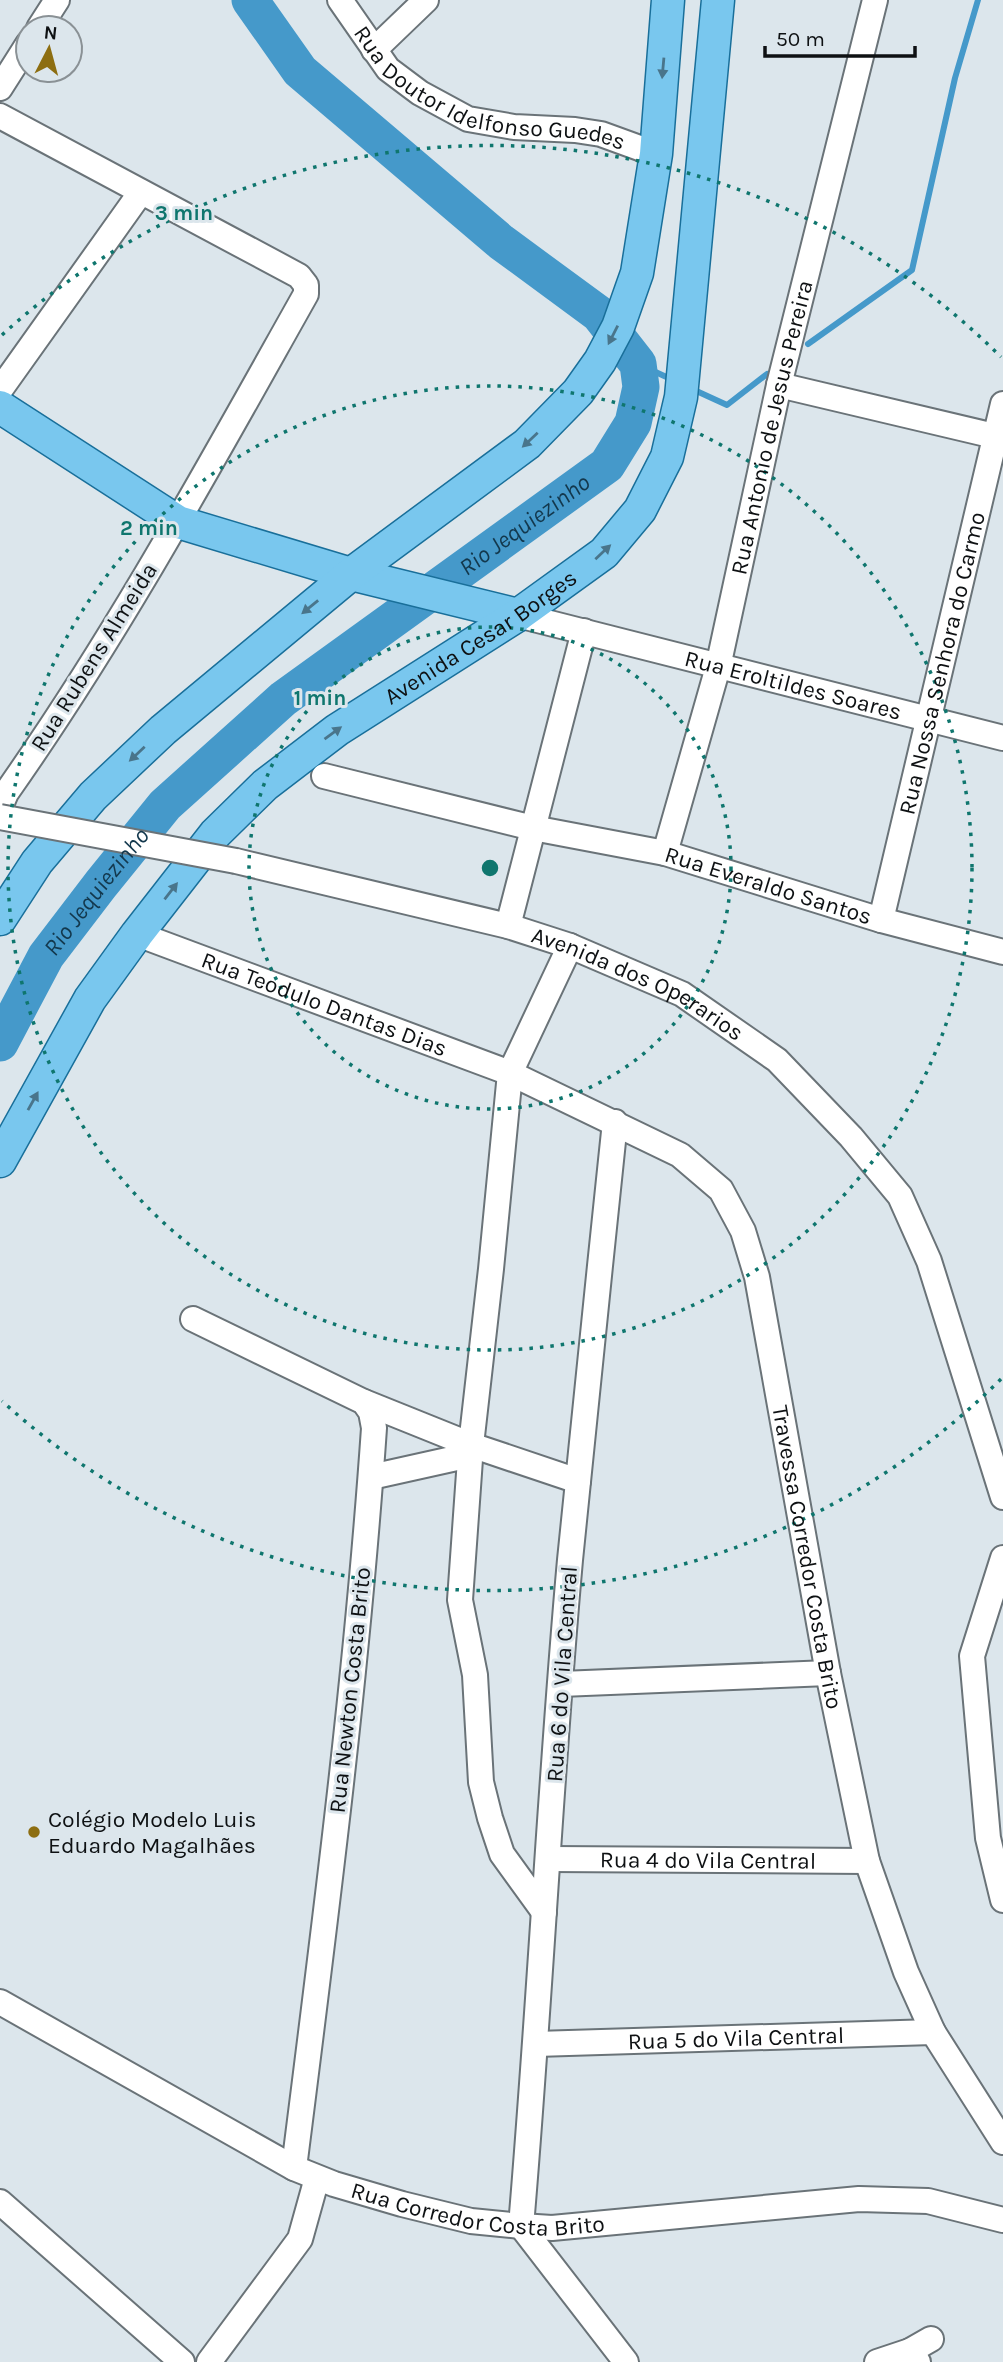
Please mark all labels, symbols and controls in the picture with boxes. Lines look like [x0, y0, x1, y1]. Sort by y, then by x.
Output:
north arrow [14, 14, 84, 84]
scale bar [765, 14, 916, 58]
street label: Rua Doutor Idelfonso Guedes [348, 20, 629, 155]
text: N [43, 21, 59, 45]
text: 50 m [776, 27, 825, 51]
one-way arrow [657, 57, 668, 79]
text: 3 min [155, 201, 213, 225]
street label: Rua Antonio de Jesus Pereira [725, 277, 818, 577]
one-way arrow [608, 325, 619, 345]
one-way arrow [522, 431, 539, 447]
water label: Rio Jequiezinho [454, 468, 595, 581]
street label: Rua Nossa Senhora do Carmo [893, 509, 991, 817]
text: 2 min [120, 516, 178, 540]
one-way arrow [594, 544, 611, 560]
street label: Rua Rubens Almeida [25, 558, 163, 756]
street label: Avenida Cesar Borges [379, 564, 582, 710]
one-way arrow [301, 599, 318, 614]
street label: Rua Eroltildes Soares [682, 644, 905, 725]
text: 1 min [294, 686, 346, 710]
one-way arrow [324, 726, 342, 741]
one-way arrow [129, 746, 146, 762]
water label: Rio Jequiezinho [38, 822, 155, 961]
street label: Rua Everaldo Santos [662, 840, 875, 930]
centre of rings [478, 856, 502, 880]
one-way arrow [163, 882, 178, 900]
street label: Avenida dos Operarios [528, 921, 749, 1046]
street label: Rua Teodulo Dantas Dias [198, 946, 451, 1062]
one-way arrow [27, 1091, 39, 1110]
street label: Travessa Corredor Costa Brito [767, 1403, 849, 1711]
street label: Rua 6 do Vila Central [541, 1565, 583, 1783]
street label: Rua Newton Costa Brito [324, 1566, 376, 1814]
place label: Colégio Modelo Luis Eduardo Magalhães [48, 1806, 256, 1859]
marker: Colégio Modelo Luis Eduardo Magalhães [26, 1824, 42, 1840]
street label: Rua 4 do Vila Central [600, 1846, 816, 1874]
street label: Rua 5 do Vila Central [627, 2021, 845, 2055]
street label: Rua Corredor Costa Brito [348, 2176, 606, 2242]

